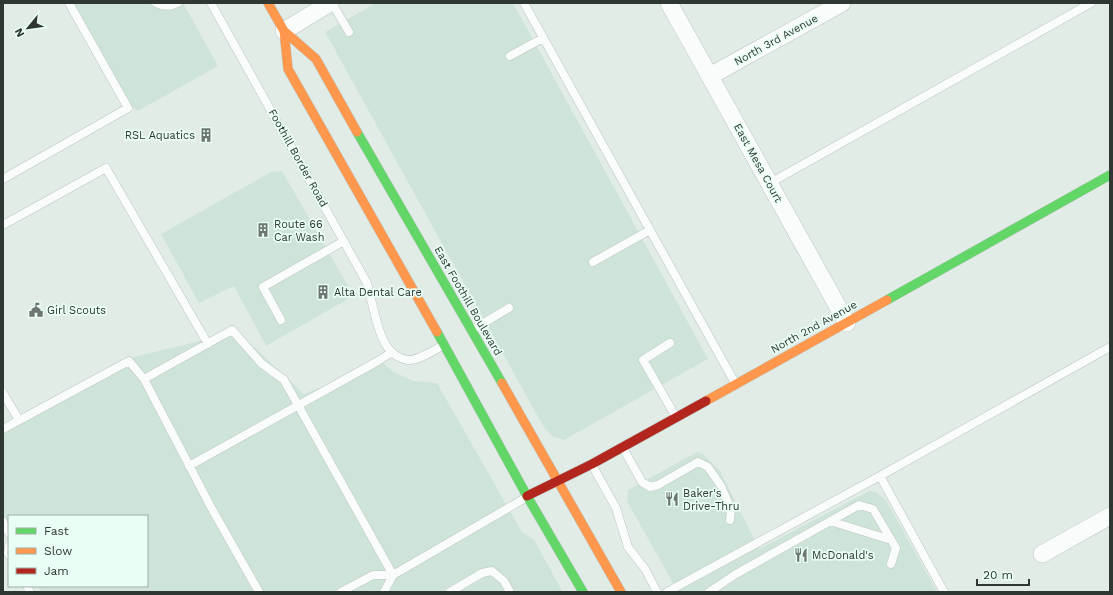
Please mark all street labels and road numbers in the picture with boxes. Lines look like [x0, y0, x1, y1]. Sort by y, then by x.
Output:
street label: North 3rd Avenue [732, 12, 820, 68]
street label: Foothill Border Road [266, 107, 330, 209]
street label: East Mesa Court [731, 121, 785, 205]
street label: East Foothill Boulevard [431, 244, 505, 358]
street label: North 2nd Avenue [769, 298, 859, 356]

